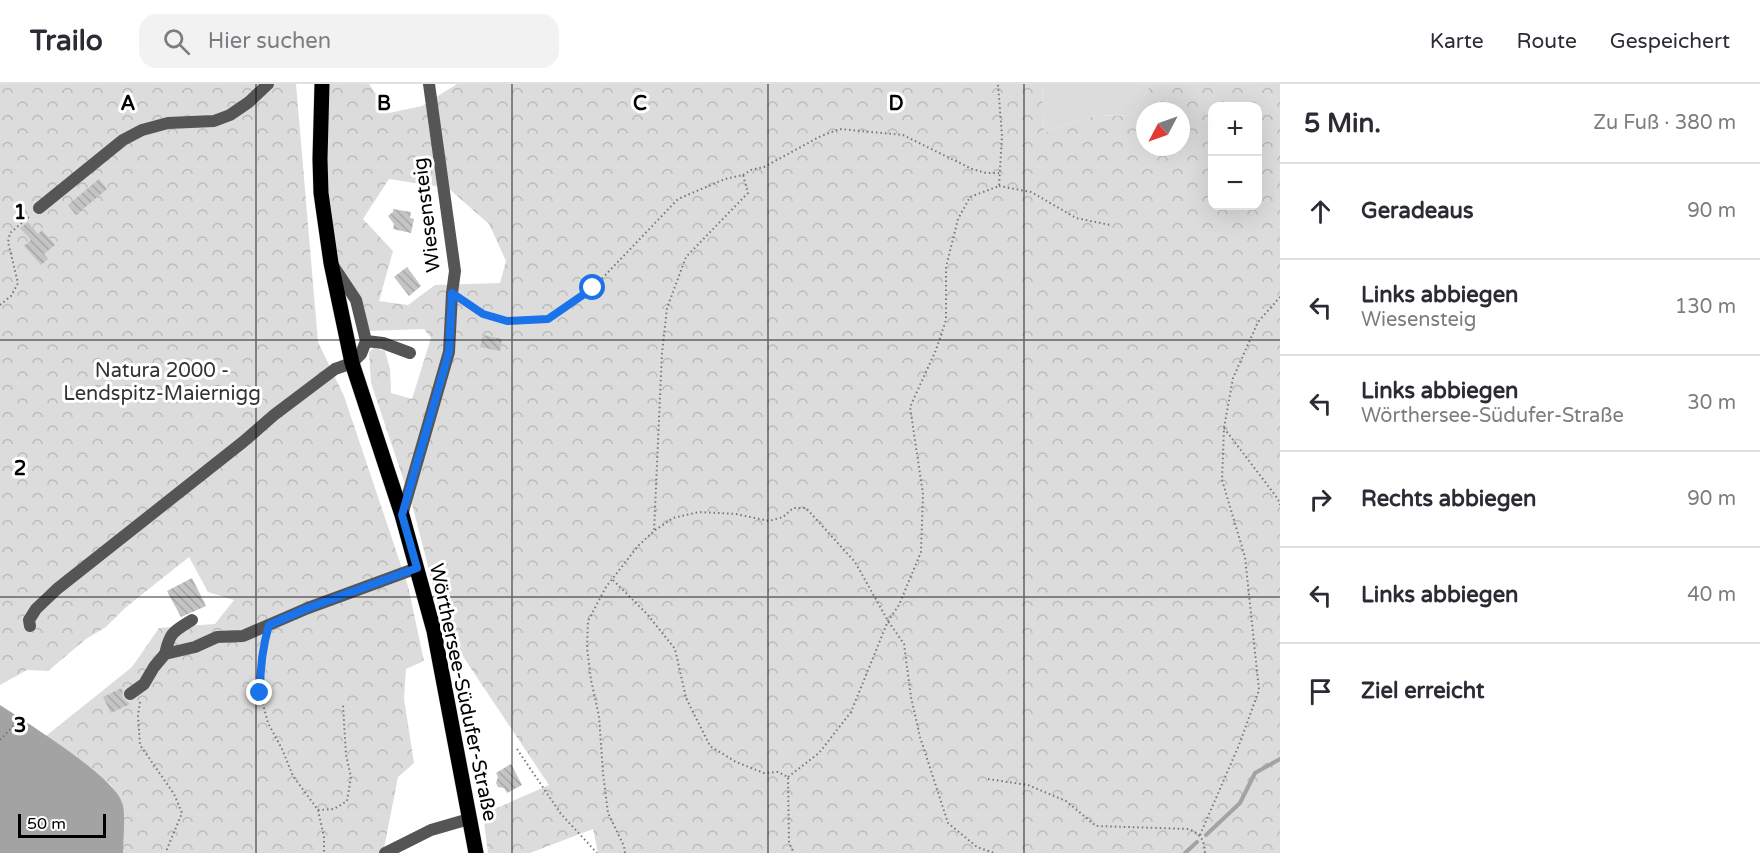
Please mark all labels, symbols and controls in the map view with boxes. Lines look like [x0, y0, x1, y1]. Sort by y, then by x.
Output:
search box [139, 14, 559, 68]
text: Trailo [30, 24, 103, 58]
icon: search [160, 25, 193, 58]
text: Hier suchen [208, 28, 331, 54]
text: Karte [1430, 29, 1484, 54]
text: Route [1517, 29, 1577, 54]
text: Gespeichert [1610, 29, 1730, 54]
text: A [121, 92, 136, 116]
text: B [377, 92, 391, 116]
text: C [633, 92, 647, 116]
text: D [888, 92, 904, 116]
north arrow [1136, 102, 1190, 156]
map controls [1208, 102, 1262, 210]
button: + [1208, 102, 1262, 156]
text: 5 Min. [1304, 108, 1381, 139]
text: Zu Fuß · 380 m [1593, 111, 1736, 135]
street label: Wiesensteig [408, 156, 446, 274]
button: − [1208, 156, 1262, 210]
icon: ahead [1304, 195, 1337, 228]
text: Geradeaus [1361, 198, 1473, 224]
text: 90 m [1687, 199, 1736, 223]
text: 1 [14, 201, 26, 225]
route start [579, 274, 605, 300]
text: Links abbiegen [1361, 282, 1519, 308]
icon: left [1304, 291, 1337, 324]
text: 130 m [1675, 295, 1736, 319]
text: Wiesensteig [1361, 308, 1476, 332]
park label: Natura 2000 - Lendspitz-Maiernigg [63, 359, 261, 406]
text: Links abbiegen [1361, 378, 1519, 404]
icon: left [1304, 387, 1337, 420]
text: 30 m [1687, 391, 1736, 415]
text: Wörthersee-Südufer-Straße [1361, 404, 1624, 428]
text: 2 [14, 457, 26, 481]
icon: right [1304, 483, 1337, 516]
text: Rechts abbiegen [1361, 486, 1536, 512]
text: 90 m [1687, 487, 1736, 511]
street label: Wörthersee-Südufer-Straße [424, 561, 502, 823]
icon: left [1304, 579, 1337, 612]
text: Links abbiegen [1361, 582, 1519, 608]
text: 40 m [1687, 583, 1736, 607]
icon: arrive [1304, 675, 1337, 708]
text: Ziel erreicht [1361, 678, 1484, 704]
route end [246, 679, 272, 705]
text: 3 [14, 714, 26, 738]
scale bar [18, 811, 106, 838]
text: 50 m [27, 814, 66, 834]

